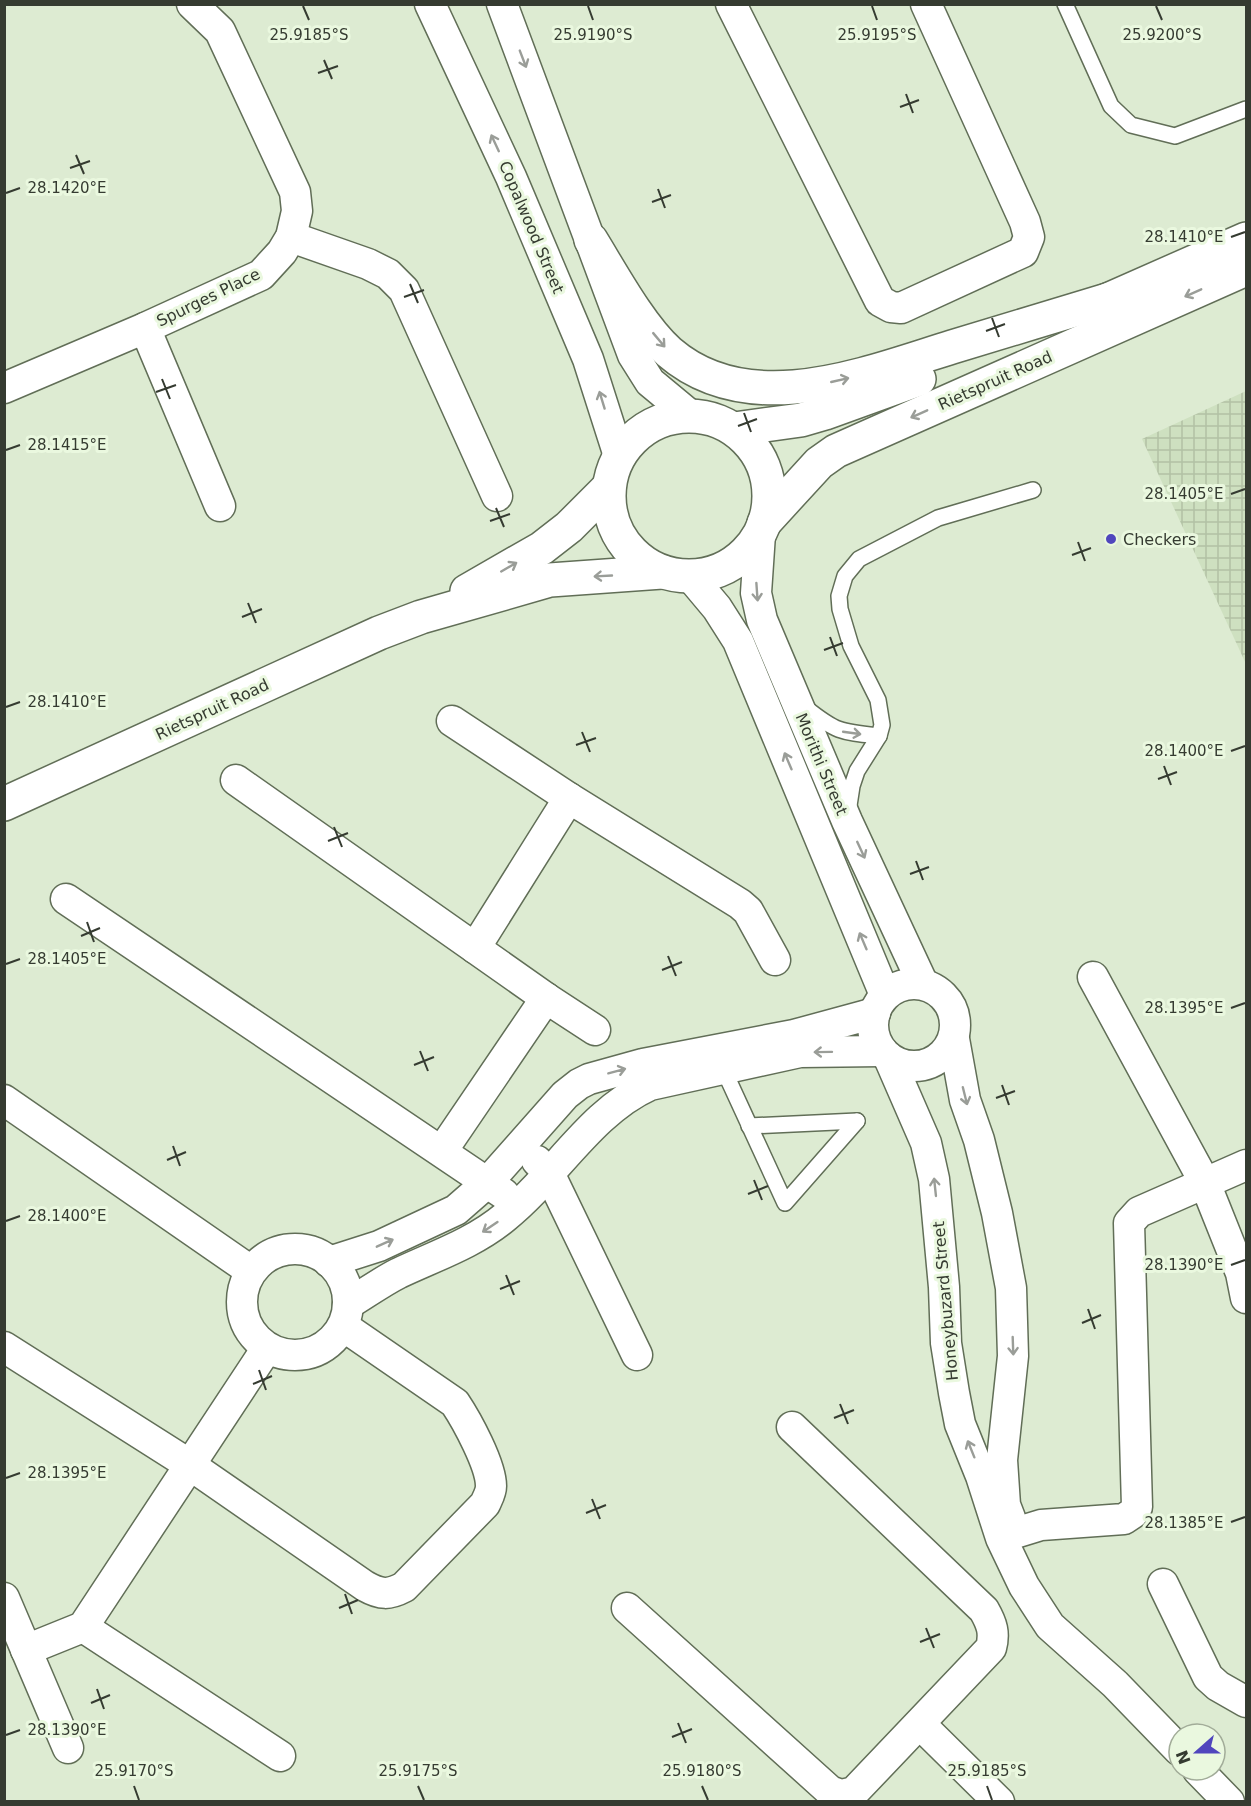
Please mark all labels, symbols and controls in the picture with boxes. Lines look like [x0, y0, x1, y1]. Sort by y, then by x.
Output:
text: 25.9185°S [269, 26, 349, 44]
text: 25.9190°S [553, 26, 633, 44]
text: 25.9195°S [837, 26, 917, 44]
text: 25.9200°S [1122, 26, 1202, 44]
one-way arrow [518, 49, 529, 68]
one-way arrow [488, 134, 500, 152]
street label: Copalwood Street [495, 158, 568, 296]
text: 28.1420°E [27, 179, 107, 197]
text: 28.1410°E [1144, 228, 1224, 246]
street label: Spurges Place [153, 264, 263, 331]
one-way arrow [1184, 287, 1202, 299]
one-way arrow [653, 332, 666, 348]
street label: Rietspruit Road [935, 347, 1055, 414]
one-way arrow [830, 373, 849, 385]
one-way arrow [596, 391, 607, 410]
one-way arrow [910, 409, 928, 421]
text: 28.1415°E [27, 436, 107, 454]
text: 28.1405°E [1144, 485, 1224, 503]
place label: Checkers [1123, 530, 1196, 549]
marker: Checkers [1104, 532, 1118, 546]
one-way arrow [499, 561, 517, 572]
one-way arrow [594, 570, 614, 581]
one-way arrow [752, 582, 763, 602]
street label: Rietspruit Road [153, 675, 272, 744]
text: 28.1410°E [27, 693, 107, 711]
street label: Morithi Street [791, 710, 852, 818]
one-way arrow [841, 727, 861, 738]
text: 28.1400°E [1144, 742, 1224, 760]
one-way arrow [782, 752, 793, 771]
one-way arrow [855, 841, 867, 859]
one-way arrow [857, 932, 868, 951]
text: 28.1405°E [27, 950, 107, 968]
text: 28.1395°E [1144, 999, 1224, 1017]
one-way arrow [814, 1046, 834, 1058]
one-way arrow [607, 1065, 626, 1076]
one-way arrow [959, 1087, 971, 1106]
one-way arrow [929, 1177, 940, 1197]
text: 28.1400°E [27, 1207, 107, 1225]
street label: Honeybuzard Street [929, 1220, 962, 1381]
one-way arrow [483, 1221, 499, 1233]
one-way arrow [375, 1237, 393, 1248]
text: 28.1390°E [1144, 1256, 1224, 1274]
one-way arrow [1007, 1336, 1018, 1356]
one-way arrow [964, 1440, 975, 1459]
text: 28.1395°E [27, 1464, 107, 1482]
text: 28.1385°E [1144, 1514, 1224, 1532]
text: 28.1390°E [27, 1721, 107, 1739]
north arrow [1167, 1722, 1227, 1782]
text: N [1172, 1748, 1195, 1767]
text: 25.9170°S [94, 1762, 174, 1780]
text: 25.9175°S [378, 1762, 458, 1780]
text: 25.9180°S [662, 1762, 742, 1780]
text: 25.9185°S [947, 1762, 1027, 1780]

